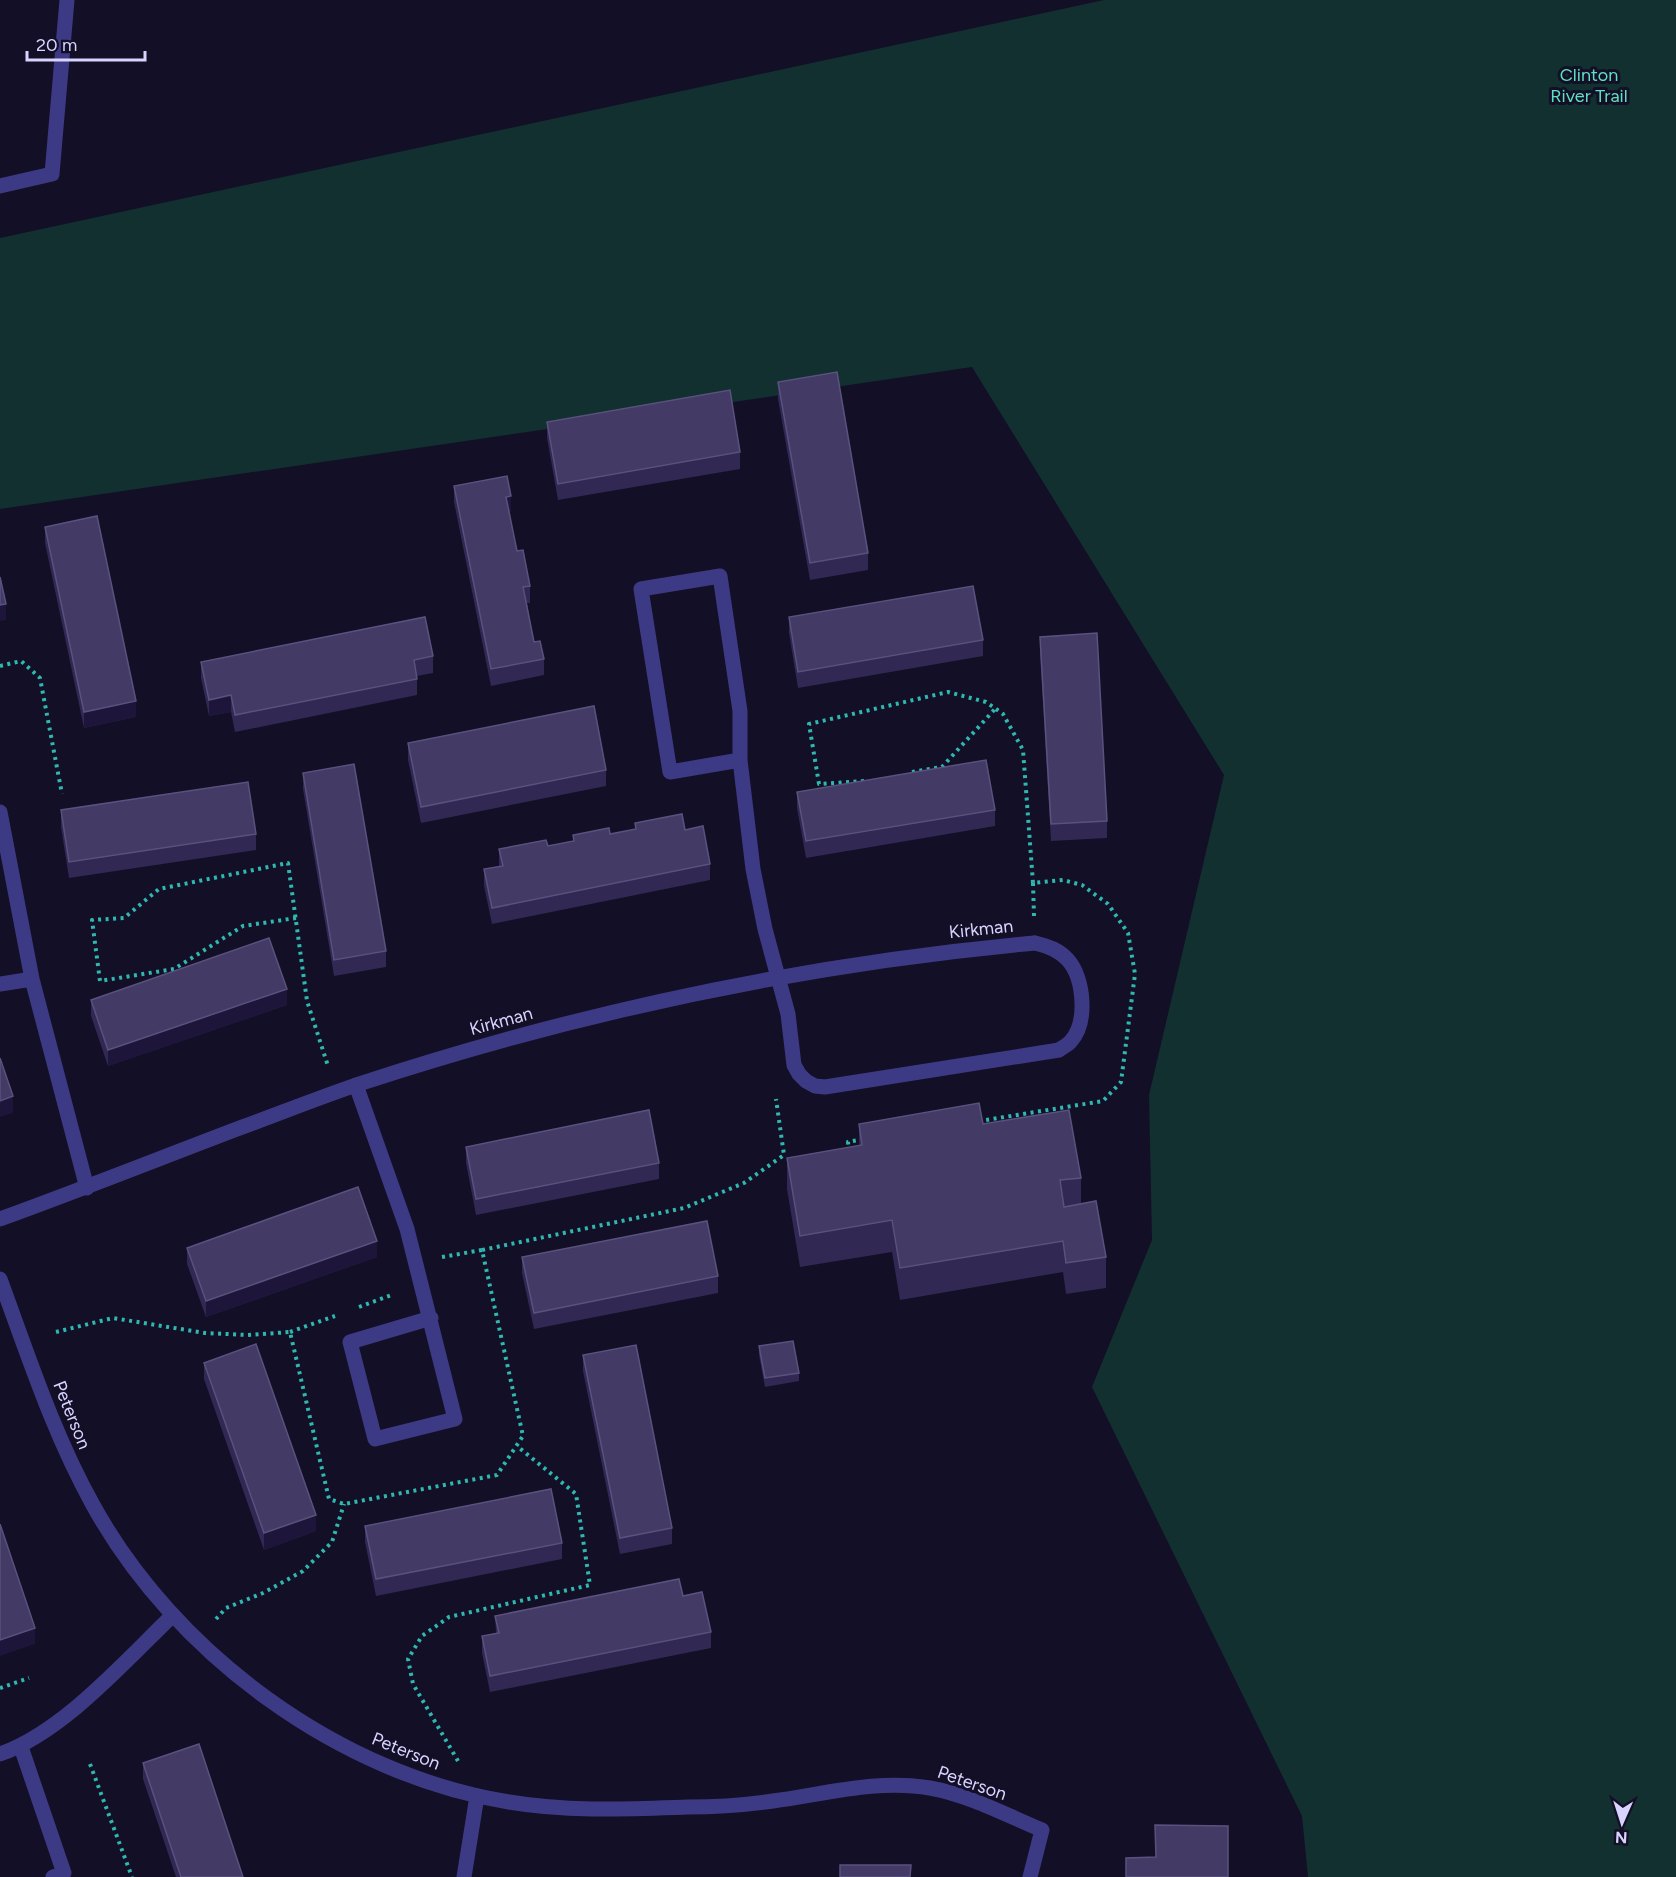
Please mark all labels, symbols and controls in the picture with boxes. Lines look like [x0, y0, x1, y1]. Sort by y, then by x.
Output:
scale bar [27, 24, 146, 62]
text: 20 m [36, 34, 77, 56]
park label: Clinton River Trail [1550, 64, 1628, 107]
street label: Kirkman [948, 915, 1014, 943]
street label: Kirkman [467, 1002, 535, 1040]
street label: Peterson [48, 1378, 96, 1452]
street label: Peterson [369, 1727, 443, 1775]
street label: Peterson [935, 1761, 1009, 1805]
north arrow [1592, 1793, 1652, 1853]
text: N [1615, 1828, 1628, 1847]

